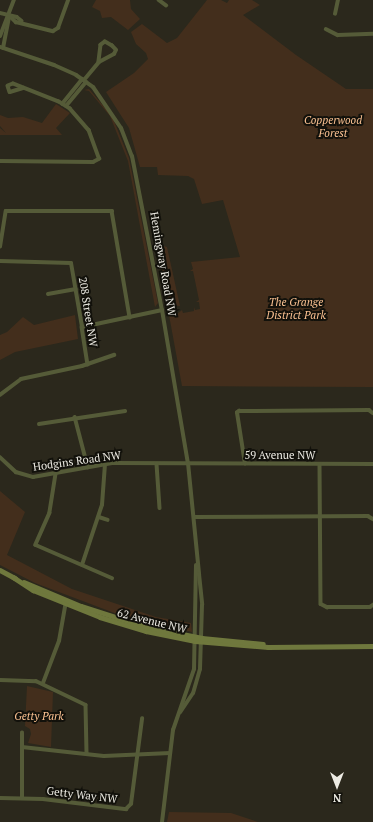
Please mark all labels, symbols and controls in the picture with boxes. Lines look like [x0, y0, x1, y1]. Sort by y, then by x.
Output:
park label: Copperwood Forest [304, 114, 362, 140]
street label: Hemingway Road NW [147, 211, 179, 317]
street label: 208 Street NW [76, 276, 100, 348]
park label: The Grange District Park [266, 296, 326, 322]
street label: Hodgins Road NW [32, 448, 122, 474]
street label: 59 Avenue NW [244, 448, 316, 462]
street label: 62 Avenue NW [116, 606, 188, 636]
park label: Getty Park [14, 709, 64, 723]
north arrow [317, 766, 357, 806]
street label: Getty Way NW [46, 784, 118, 806]
text: N [333, 791, 341, 805]

